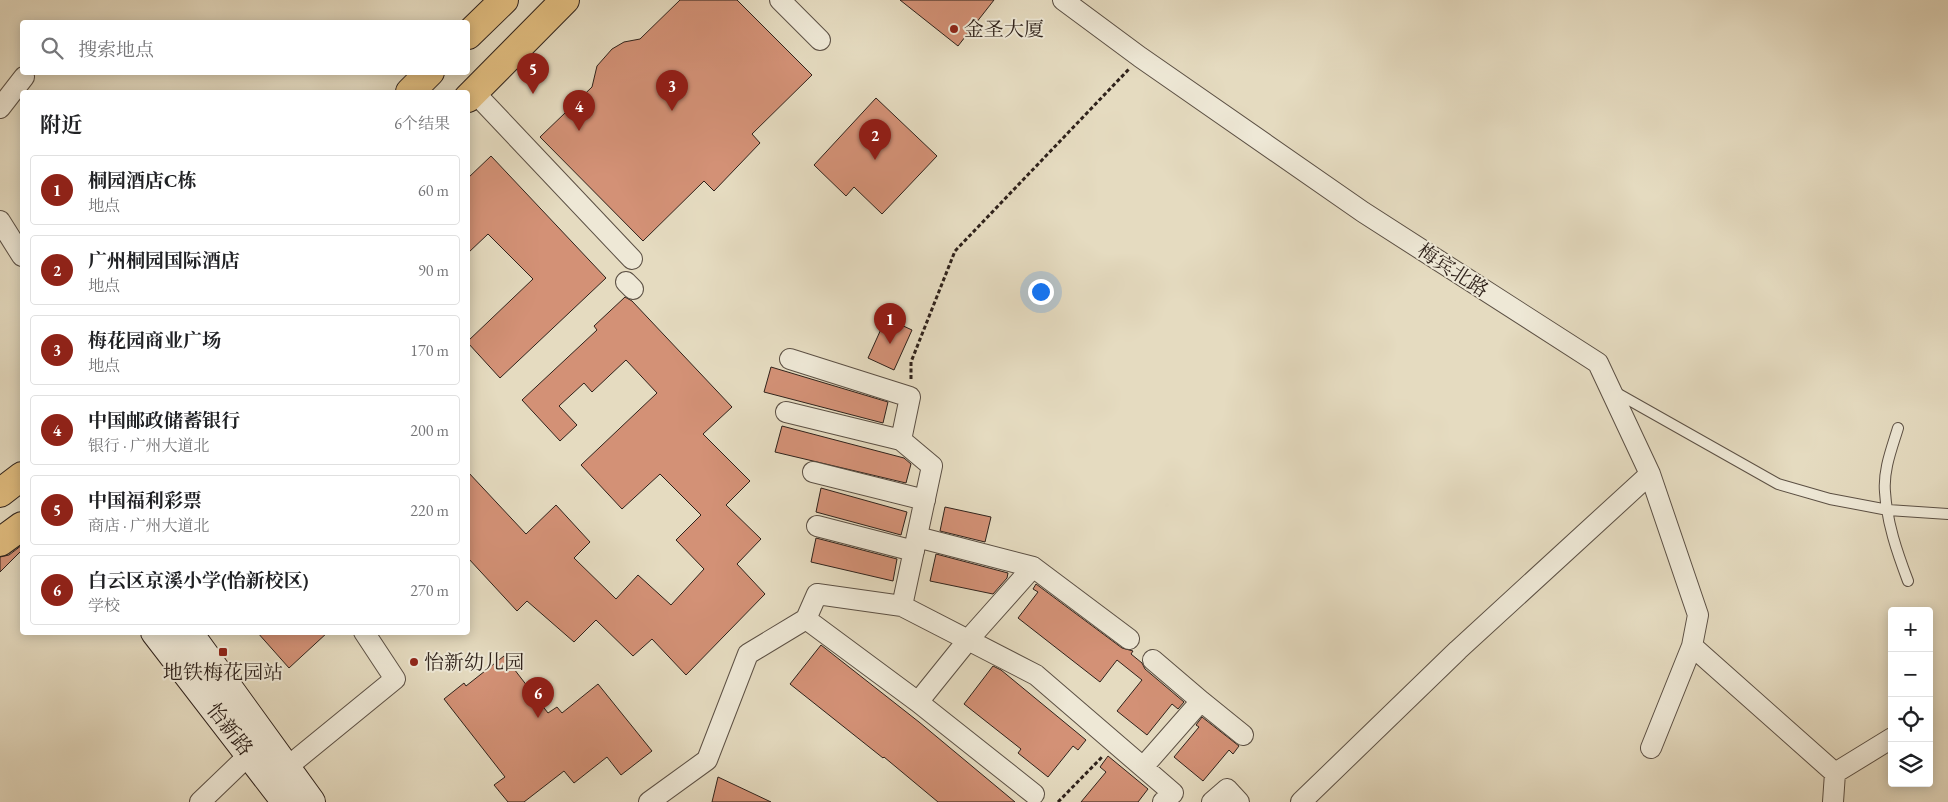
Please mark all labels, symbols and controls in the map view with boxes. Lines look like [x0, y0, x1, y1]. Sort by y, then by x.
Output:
place label: 金圣大厦 [964, 16, 1044, 42]
search box [20, 20, 470, 75]
marker: 金圣大厦 [948, 23, 960, 35]
icon: search [38, 34, 66, 62]
text: 搜索地点 [78, 37, 154, 62]
pin: 5 [517, 53, 549, 94]
pin: 3 [656, 70, 688, 111]
pin: 4 [563, 90, 595, 131]
text: 附近 [40, 111, 82, 138]
text: 6个结果 [394, 113, 450, 134]
pin: 2 [859, 119, 891, 160]
text: 桐园酒店C栋 [88, 168, 196, 193]
text: 1 [53, 180, 61, 201]
text: 60 m [418, 180, 449, 201]
text: 地点 [88, 195, 120, 216]
street label: 梅宾北路 [1412, 237, 1494, 303]
text: 广州桐园国际酒店 [88, 248, 240, 273]
text: 2 [53, 260, 61, 281]
text: 90 m [418, 260, 449, 281]
text: 地点 [88, 275, 120, 296]
your location [1028, 279, 1054, 305]
pin: 1 [874, 303, 906, 344]
text: 梅花园商业广场 [88, 328, 221, 353]
text: 3 [53, 340, 61, 361]
text: 170 m [410, 340, 449, 361]
text: 地点 [88, 355, 120, 376]
text: 中国邮政储蓄银行 [88, 408, 240, 433]
text: 4 [53, 420, 61, 441]
text: 200 m [410, 420, 449, 441]
text: 银行 · 广州大道北 [88, 435, 210, 456]
text: 中国福利彩票 [88, 488, 202, 513]
text: 5 [53, 500, 61, 521]
text: 220 m [410, 500, 449, 521]
text: 商店 · 广州大道北 [88, 515, 210, 536]
text: 白云区京溪小学(怡新校区) [88, 568, 309, 593]
text: 6 [53, 580, 61, 601]
text: 270 m [410, 580, 449, 601]
text: 学校 [88, 595, 120, 616]
map controls [1888, 607, 1933, 787]
button: + [1888, 607, 1933, 652]
marker: 地铁梅花园站 [217, 646, 229, 658]
place label: 怡新幼儿园 [424, 649, 524, 675]
button: − [1888, 652, 1933, 697]
marker: 怡新幼儿园 [408, 656, 420, 668]
place label: 地铁梅花园站 [163, 659, 283, 685]
pin: 6 [522, 677, 554, 718]
street label: 怡新路 [201, 697, 259, 761]
button: locate [1888, 697, 1933, 742]
button: layers [1888, 742, 1933, 787]

